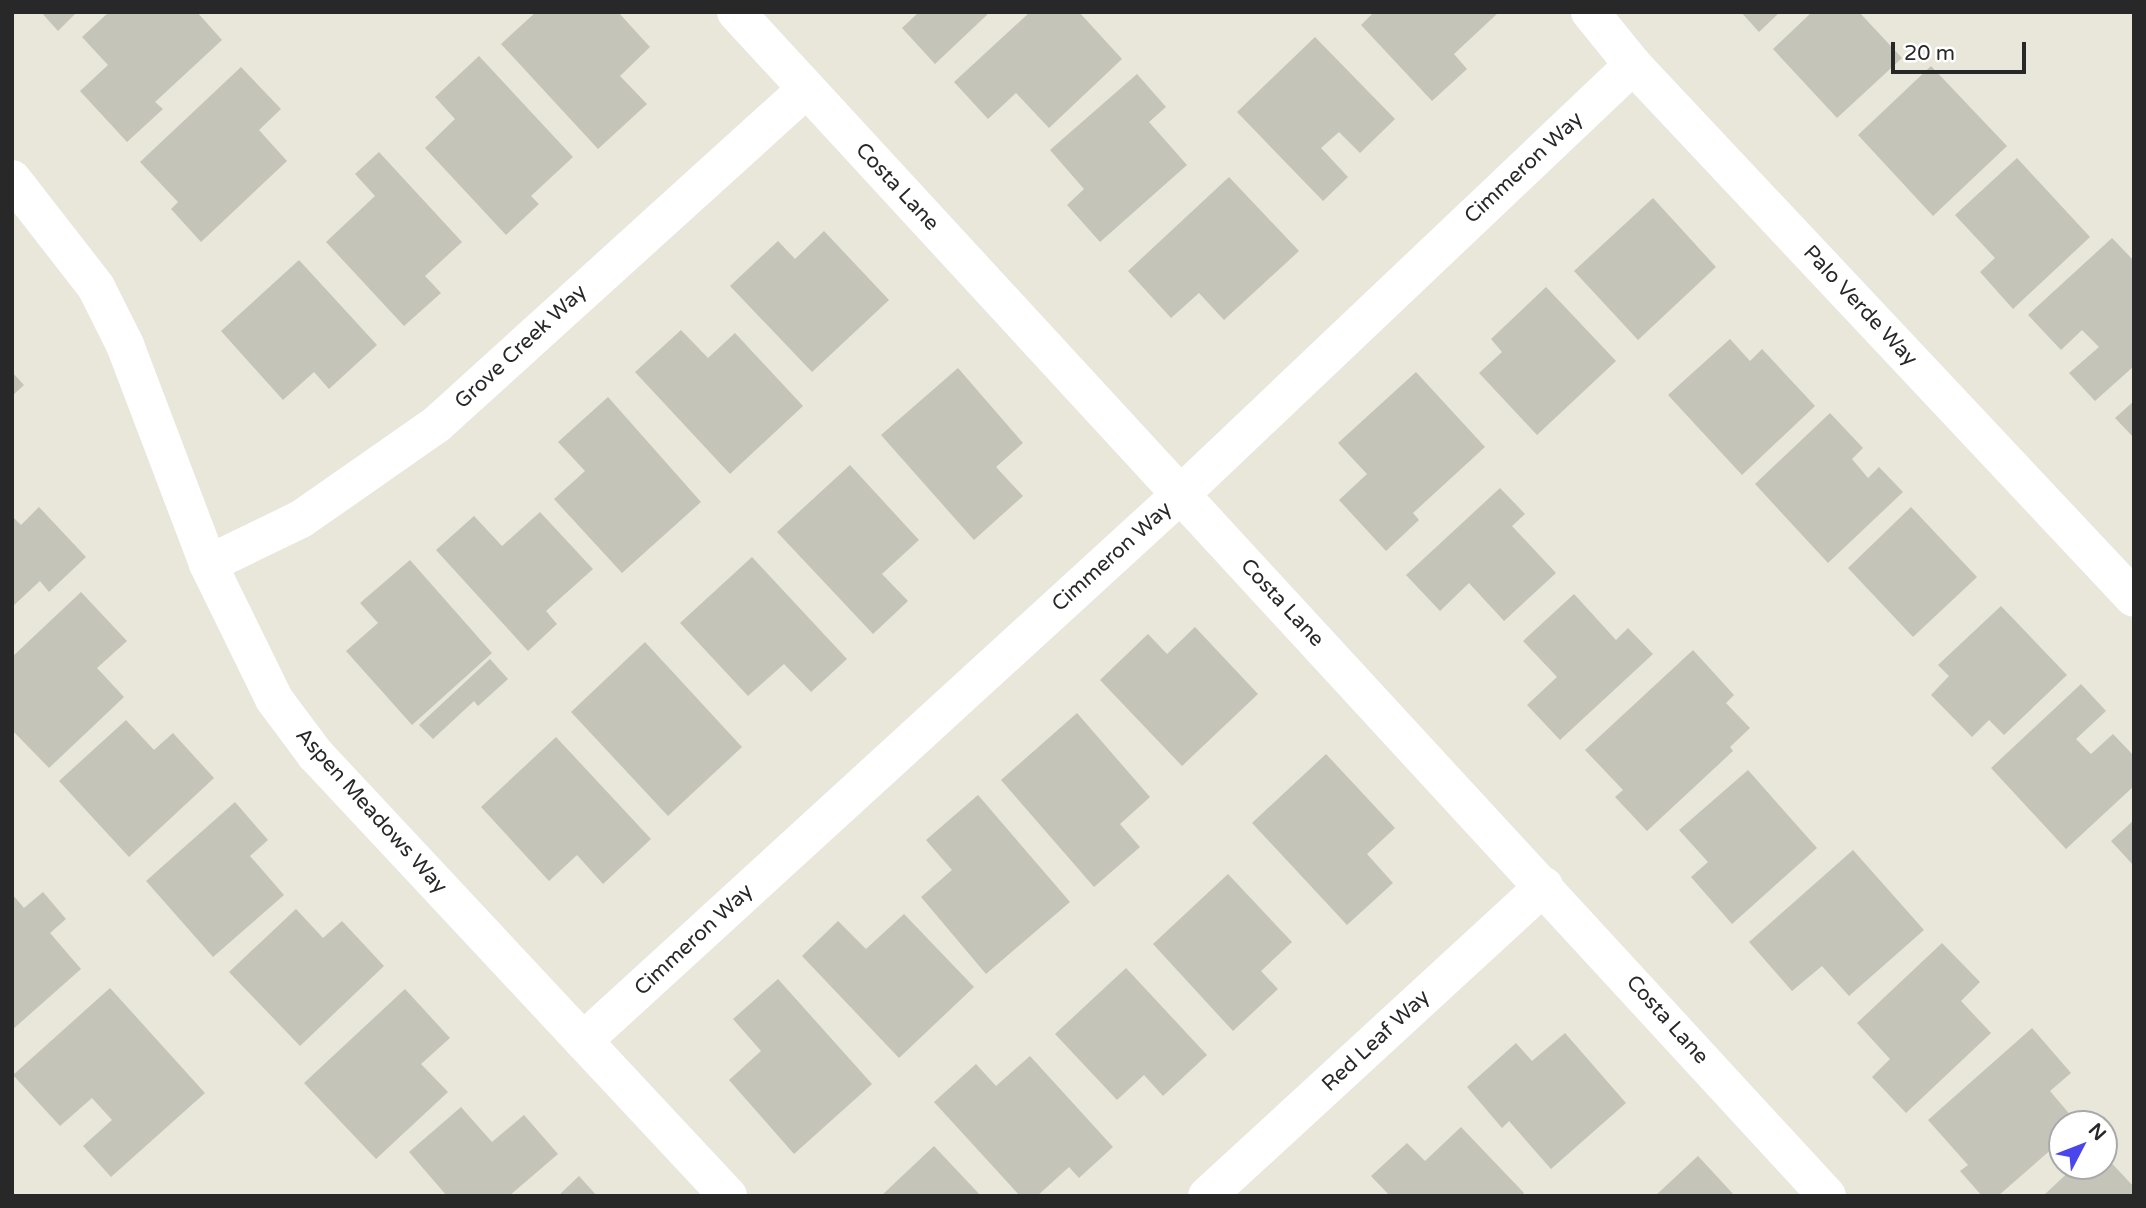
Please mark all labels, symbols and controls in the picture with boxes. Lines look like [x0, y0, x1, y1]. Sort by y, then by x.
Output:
scale bar [1894, 28, 2029, 72]
text: 20 m [1904, 41, 1955, 66]
street label: Cimmeron Way [1460, 107, 1588, 229]
street label: Costa Lane [850, 138, 944, 236]
street label: Palo Verde Way [1798, 240, 1922, 372]
street label: Grove Creek Way [450, 280, 592, 414]
street label: Cimmeron Way [1047, 497, 1177, 617]
street label: Costa Lane [1235, 554, 1329, 652]
street label: Aspen Meadows Way [290, 723, 452, 899]
street label: Cimmeron Way [630, 879, 758, 1001]
street label: Costa Lane [1621, 970, 1713, 1070]
street label: Red Leaf Way [1317, 985, 1435, 1097]
north arrow [2048, 1110, 2118, 1180]
text: N [2084, 1119, 2110, 1145]

